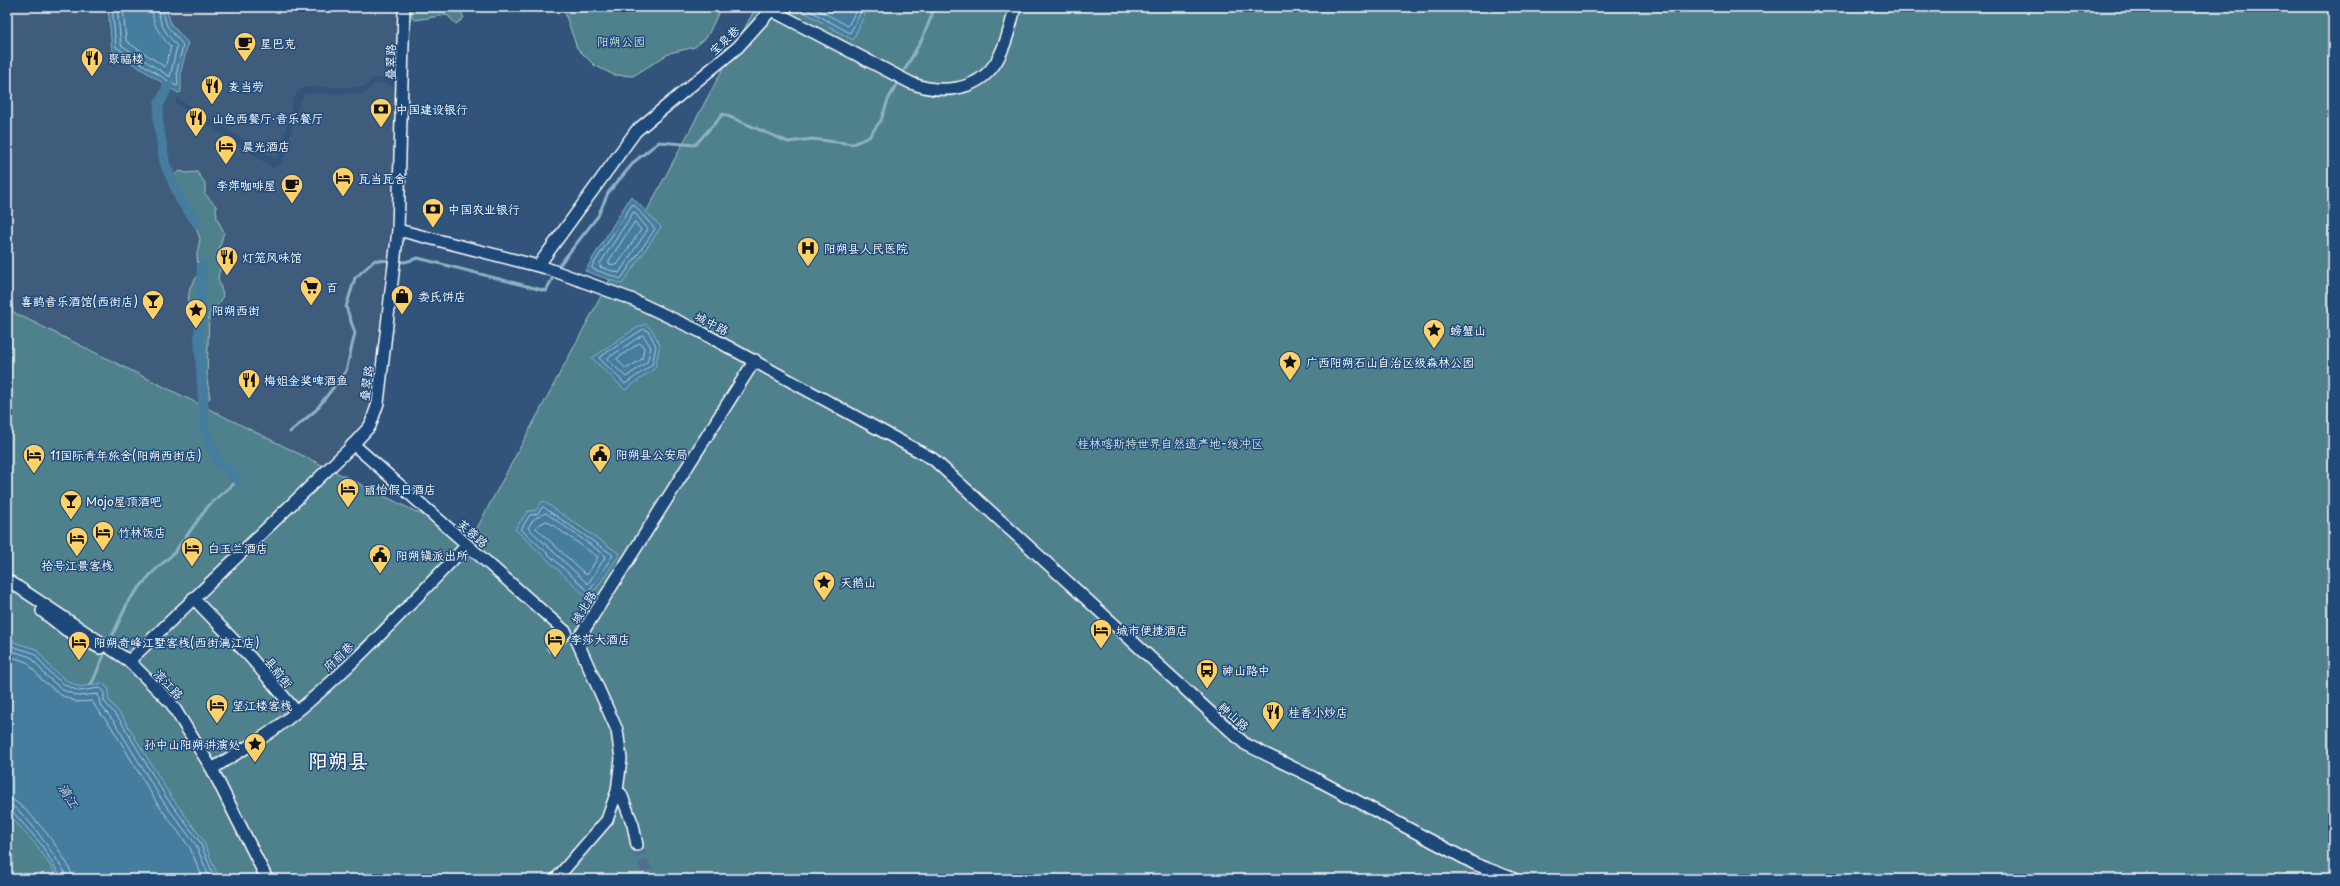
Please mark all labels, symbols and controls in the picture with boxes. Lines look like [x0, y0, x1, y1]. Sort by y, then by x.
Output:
street label: 宝泉巷 [705, 21, 743, 59]
cafe icon: 星巴克 [232, 30, 258, 63]
park label: 阳朔公园 [597, 32, 645, 50]
place label: 星巴克 [260, 34, 296, 52]
street label: 叠翠路 [381, 44, 399, 80]
restaurant icon: 聚福楼 [79, 45, 105, 78]
place label: 聚福楼 [108, 49, 144, 67]
restaurant icon: 麦当劳 [199, 73, 225, 106]
place label: 麦当劳 [228, 77, 264, 95]
bank icon: 中国建设银行 [368, 96, 394, 129]
place label: 中国建设银行 [396, 100, 468, 118]
restaurant icon: 山色西餐厅·音乐餐厅 [183, 105, 209, 138]
place label: 山色西餐厅·音乐餐厅 [212, 109, 323, 127]
hotel icon: 晨光酒店 [213, 133, 239, 166]
place label: 晨光酒店 [242, 137, 290, 155]
hotel icon: 瓦当瓦舍 [330, 165, 356, 198]
place label: 瓦当瓦舍 [358, 169, 406, 187]
cafe icon: 李萍咖啡屋 [279, 172, 305, 205]
place label: 李萍咖啡屋 [216, 176, 276, 194]
bank icon: 中国农业银行 [420, 196, 446, 229]
place label: 中国农业银行 [448, 200, 520, 218]
hospital icon: 阳朔县人民医院 [795, 235, 821, 268]
place label: 阳朔县人民医院 [824, 239, 908, 257]
restaurant icon: 灯笼风味馆 [214, 244, 240, 277]
place label: 灯笼风味馆 [242, 248, 302, 266]
supermarket icon: 百 [298, 274, 324, 307]
place label: 百 [326, 278, 338, 296]
shop icon: 娄氏饼店 [389, 283, 415, 316]
place label: 娄氏饼店 [418, 287, 466, 305]
bar icon: 喜鹊音乐酒馆(西街店) [140, 288, 166, 321]
place label: 喜鹊音乐酒馆(西街店) [21, 292, 138, 310]
place icon: 阳朔西街 [183, 297, 209, 330]
place label: 阳朔西街 [212, 301, 260, 319]
street label: 城中路 [692, 307, 732, 339]
place icon: 螃蟹山 [1421, 317, 1447, 350]
place label: 螃蟹山 [1450, 321, 1486, 339]
place icon: 广西阳朔石山自治区级森林公园 [1277, 349, 1303, 382]
place label: 广西阳朔石山自治区级森林公园 [1306, 353, 1474, 371]
street label: 叠翠路 [355, 364, 377, 402]
restaurant icon: 梅姐金奖啤酒鱼 [236, 367, 262, 400]
place label: 梅姐金奖啤酒鱼 [264, 371, 348, 389]
park label: 桂林喀斯特世界自然遗产地-缓冲区 [1077, 434, 1263, 452]
public building icon: 阳朔县公安局 [587, 441, 613, 474]
hotel icon: 11国际青年旅舍(阳朔西街店) [21, 442, 47, 475]
place label: 阳朔县公安局 [616, 445, 688, 463]
place label: 11国际青年旅舍(阳朔西街店) [50, 446, 202, 464]
hotel icon: 丽怡假日酒店 [335, 476, 361, 509]
place label: 丽怡假日酒店 [364, 480, 436, 498]
bar icon: Mojo屋顶酒吧 [58, 488, 84, 521]
place label: Mojo屋顶酒吧 [86, 492, 162, 510]
street label: 芙蓉路 [454, 514, 492, 552]
hotel icon: 竹林饭店 [90, 519, 116, 552]
place label: 竹林饭店 [118, 523, 166, 541]
hotel icon: 拾号江景客栈 [64, 525, 90, 558]
hotel icon: 白玉兰酒店 [179, 535, 205, 568]
place label: 白玉兰酒店 [208, 539, 268, 557]
public building icon: 阳朔镇派出所 [367, 542, 393, 575]
place label: 阳朔镇派出所 [396, 546, 469, 564]
place label: 拾号江景客栈 [41, 556, 113, 574]
place icon: 天鹅山 [811, 569, 837, 602]
place label: 天鹅山 [840, 573, 876, 591]
street label: 城北路 [566, 587, 600, 627]
hotel icon: 城市便捷酒店 [1088, 617, 1114, 650]
place label: 城市便捷酒店 [1116, 621, 1188, 639]
hotel icon: 李莎大酒店 [542, 626, 568, 659]
hotel icon: 阳朔奇峰江墅客栈(西街漓江店) [66, 629, 92, 662]
place label: 李莎大酒店 [570, 630, 630, 648]
place label: 阳朔奇峰江墅客栈(西街漓江店) [94, 633, 259, 651]
street label: 府前巷 [319, 637, 357, 675]
street label: 县前街 [261, 652, 297, 692]
bus stop icon: 神山路中 [1194, 657, 1220, 690]
place label: 神山路中 [1222, 661, 1270, 679]
street label: 滨江路 [150, 665, 188, 703]
hotel icon: 望江楼客栈 [204, 692, 230, 725]
place label: 望江楼客栈 [232, 696, 292, 714]
street label: 神山路 [1215, 697, 1253, 735]
restaurant icon: 桂香小炒店 [1260, 699, 1286, 732]
place label: 桂香小炒店 [1288, 703, 1348, 721]
place icon: 孙中山阳朔讲演处 [242, 731, 268, 764]
place label: 孙中山阳朔讲演处 [144, 735, 240, 753]
district label: 阳朔县 [308, 745, 368, 775]
water label: 漓江 [54, 779, 84, 812]

